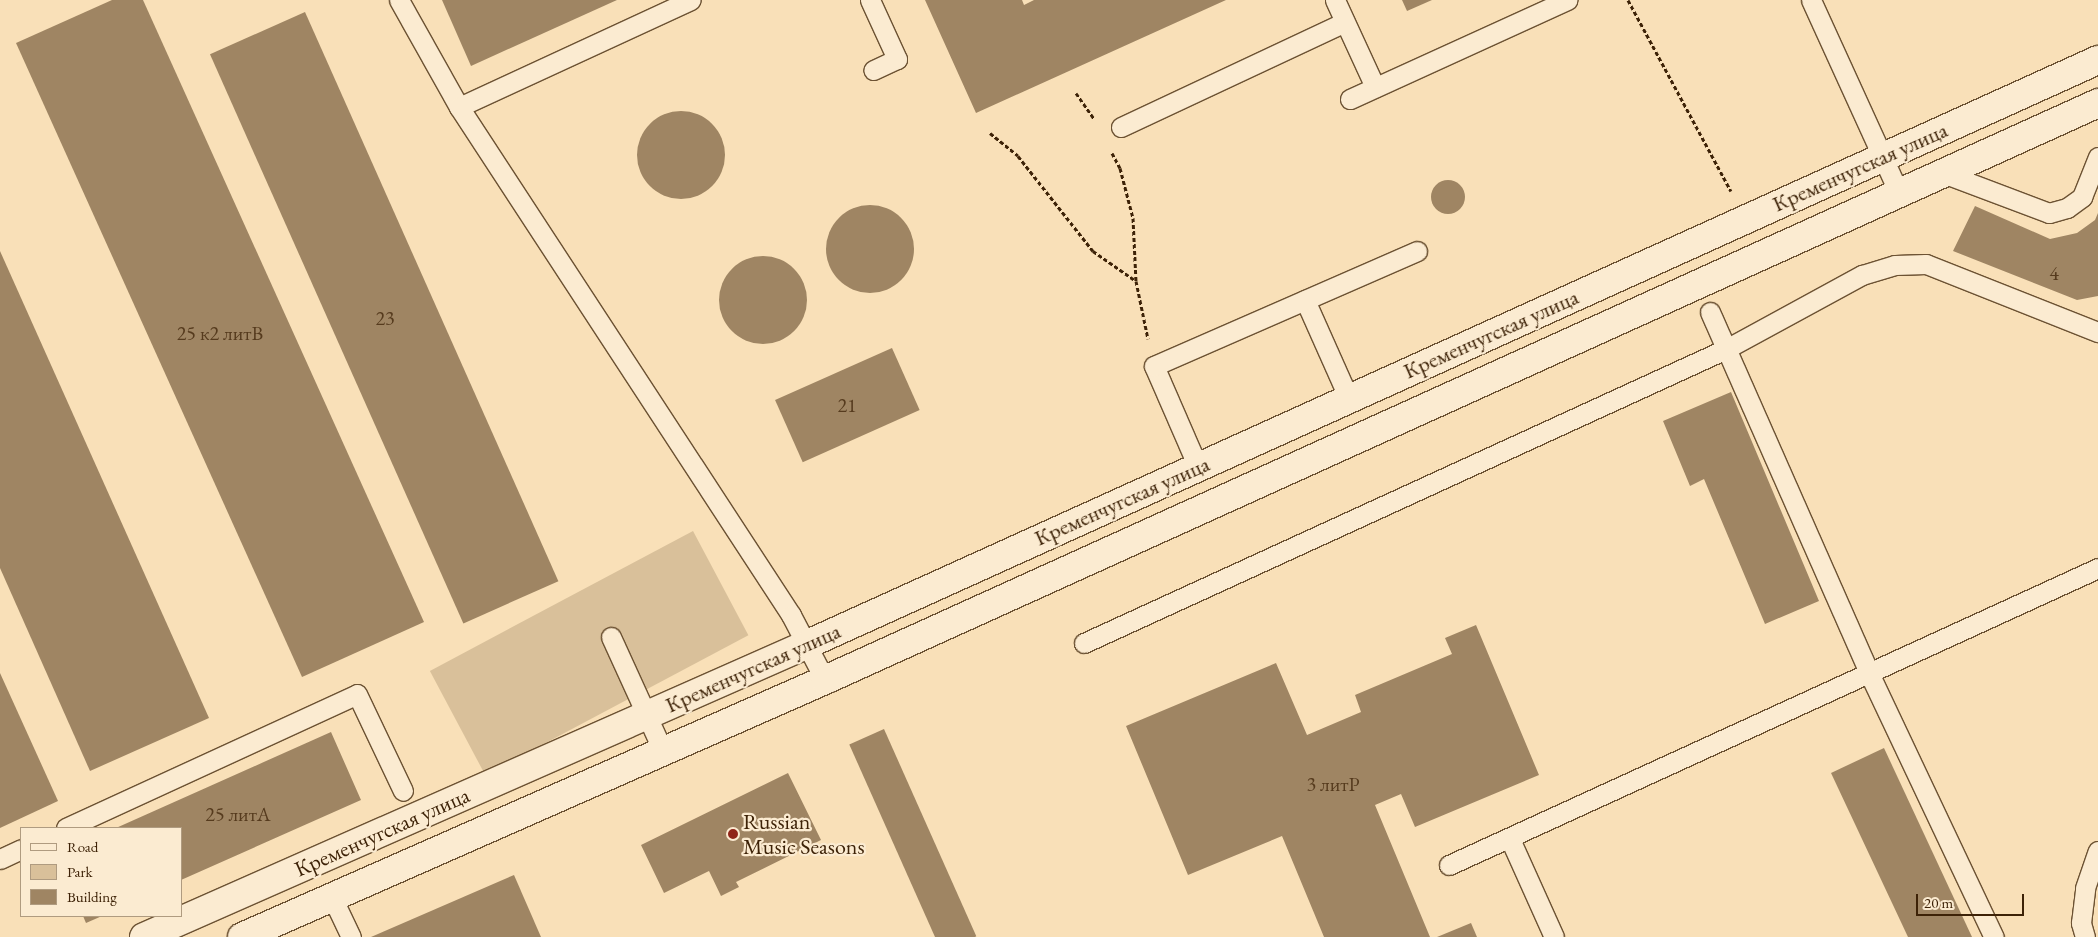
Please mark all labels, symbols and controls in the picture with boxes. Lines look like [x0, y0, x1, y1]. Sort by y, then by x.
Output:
street label: Кременчугская улица [1768, 117, 1952, 217]
house number: 4 [2049, 261, 2059, 285]
street label: Кременчугская улица [1399, 284, 1583, 384]
house number: 23 [375, 306, 395, 330]
house number: 25 к2 литВ [177, 321, 263, 345]
house number: 21 [837, 393, 857, 417]
street label: Кременчугская улица [1030, 451, 1214, 551]
street label: Кременчугская улица [661, 618, 845, 718]
house number: 3 литР [1306, 772, 1360, 796]
street label: Кременчугская улица [290, 782, 474, 882]
house number: 25 литА [205, 802, 271, 826]
place label: Russian Music Seasons [743, 808, 865, 859]
legend [20, 827, 182, 917]
marker: Russian Music Seasons [727, 828, 739, 840]
text: Road [67, 837, 98, 856]
text: Park [67, 862, 93, 881]
scale bar [1918, 884, 2026, 916]
text: Building [67, 887, 117, 906]
text: 20 m [1924, 893, 1953, 912]

